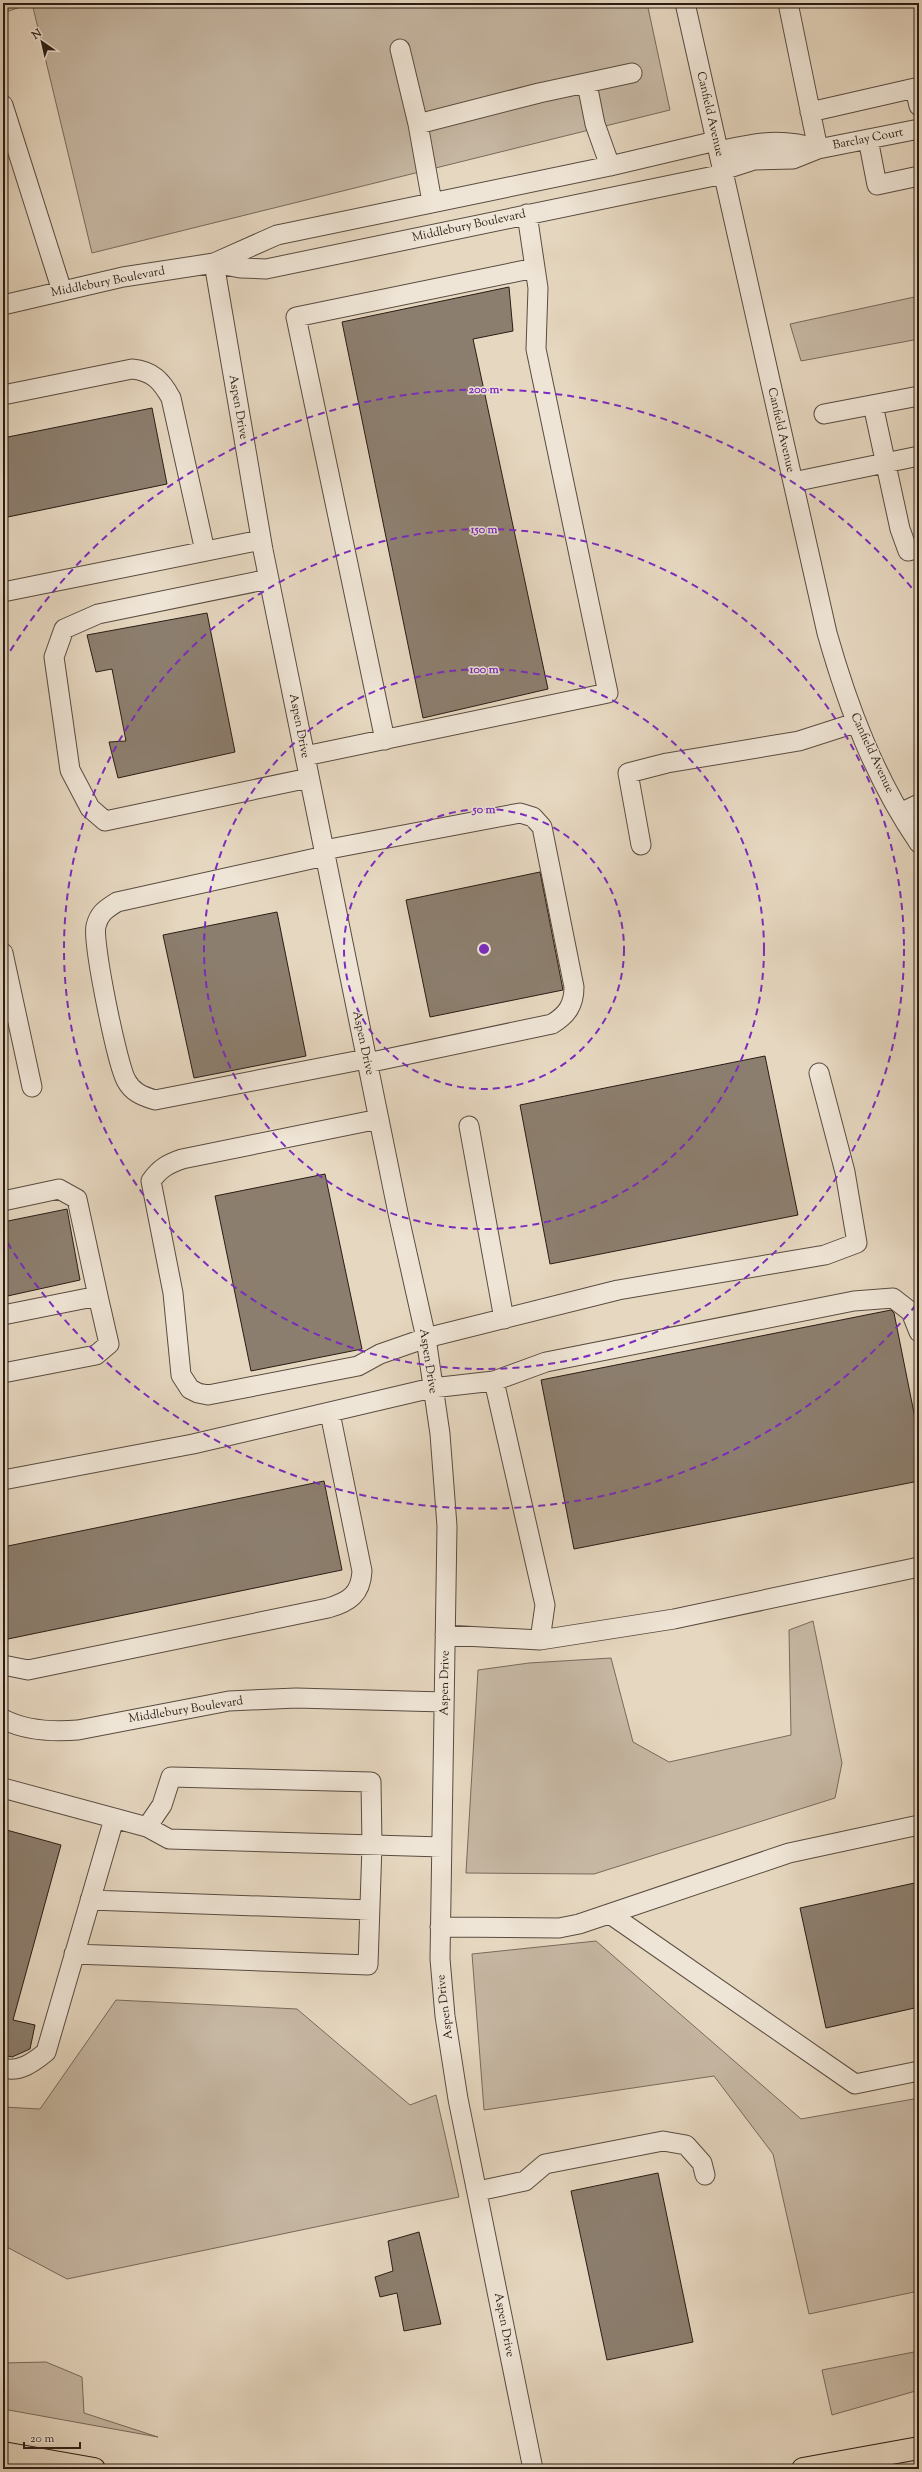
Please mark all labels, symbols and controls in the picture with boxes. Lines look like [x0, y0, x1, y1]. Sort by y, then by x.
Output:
north arrow [22, 22, 62, 62]
text: N [28, 25, 45, 44]
street label: Canfield Avenue [691, 70, 729, 159]
street label: Barclay Court [831, 123, 905, 155]
street label: Middlebury Boulevard [411, 205, 528, 247]
street label: Middlebury Boulevard [50, 262, 167, 302]
street label: Aspen Drive [223, 373, 253, 441]
text: 200 m [469, 381, 499, 399]
street label: Canfield Avenue [762, 386, 800, 475]
text: 150 m [469, 521, 498, 539]
text: 100 m [468, 661, 499, 679]
street label: Aspen Drive [284, 692, 314, 760]
street label: Canfield Avenue [845, 710, 899, 797]
text: 50 m [472, 801, 496, 819]
centre of rings [477, 942, 491, 956]
street label: Aspen Drive [347, 1009, 379, 1077]
street label: Aspen Drive [414, 1327, 442, 1395]
street label: Aspen Drive [435, 1650, 455, 1716]
street label: Middlebury Boulevard [127, 1692, 245, 1728]
street label: Aspen Drive [432, 1973, 458, 2040]
street label: Aspen Drive [489, 2291, 519, 2359]
scale bar [24, 2424, 80, 2450]
text: 20 m [30, 2430, 55, 2448]

